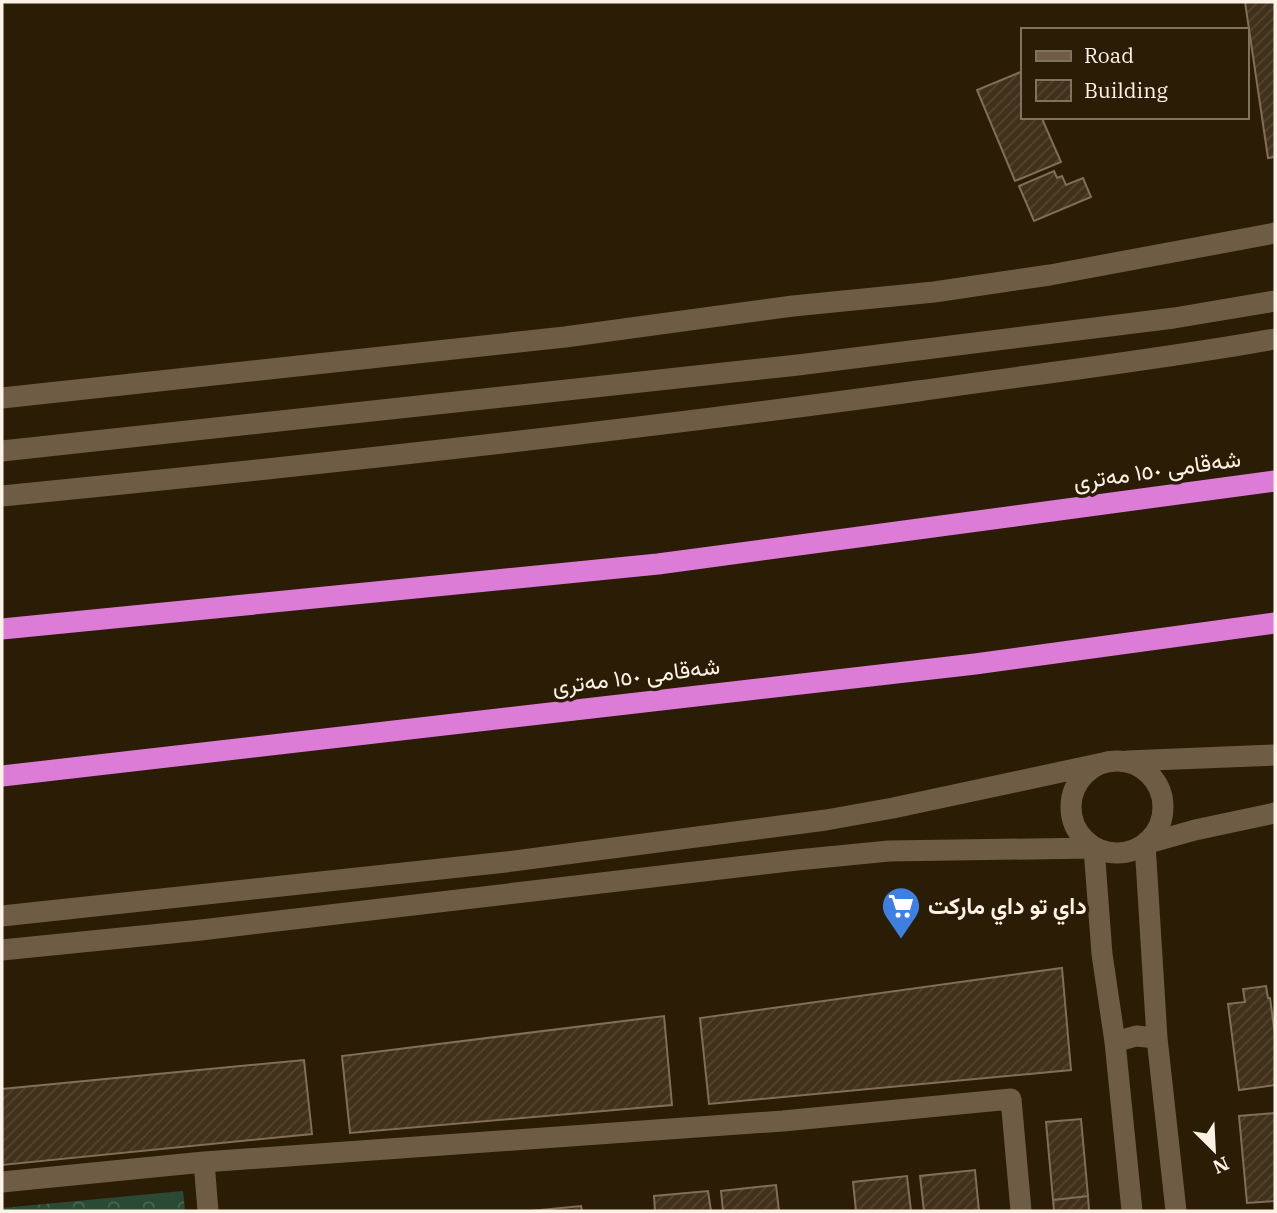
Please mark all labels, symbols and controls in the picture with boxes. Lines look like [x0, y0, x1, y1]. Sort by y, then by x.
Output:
legend [1021, 28, 1249, 119]
text: Road [1084, 41, 1134, 69]
text: Building [1084, 76, 1169, 104]
street label: شەقامی ١٥٠ مەتری [1071, 442, 1243, 497]
street label: شەقامی ١٥٠ مەتری [550, 650, 722, 701]
supermarket icon: داي تو داي ماركت [880, 885, 922, 940]
place label: داي تو داي ماركت [928, 890, 1087, 925]
north arrow [1179, 1115, 1249, 1185]
text: N [1209, 1152, 1233, 1180]

